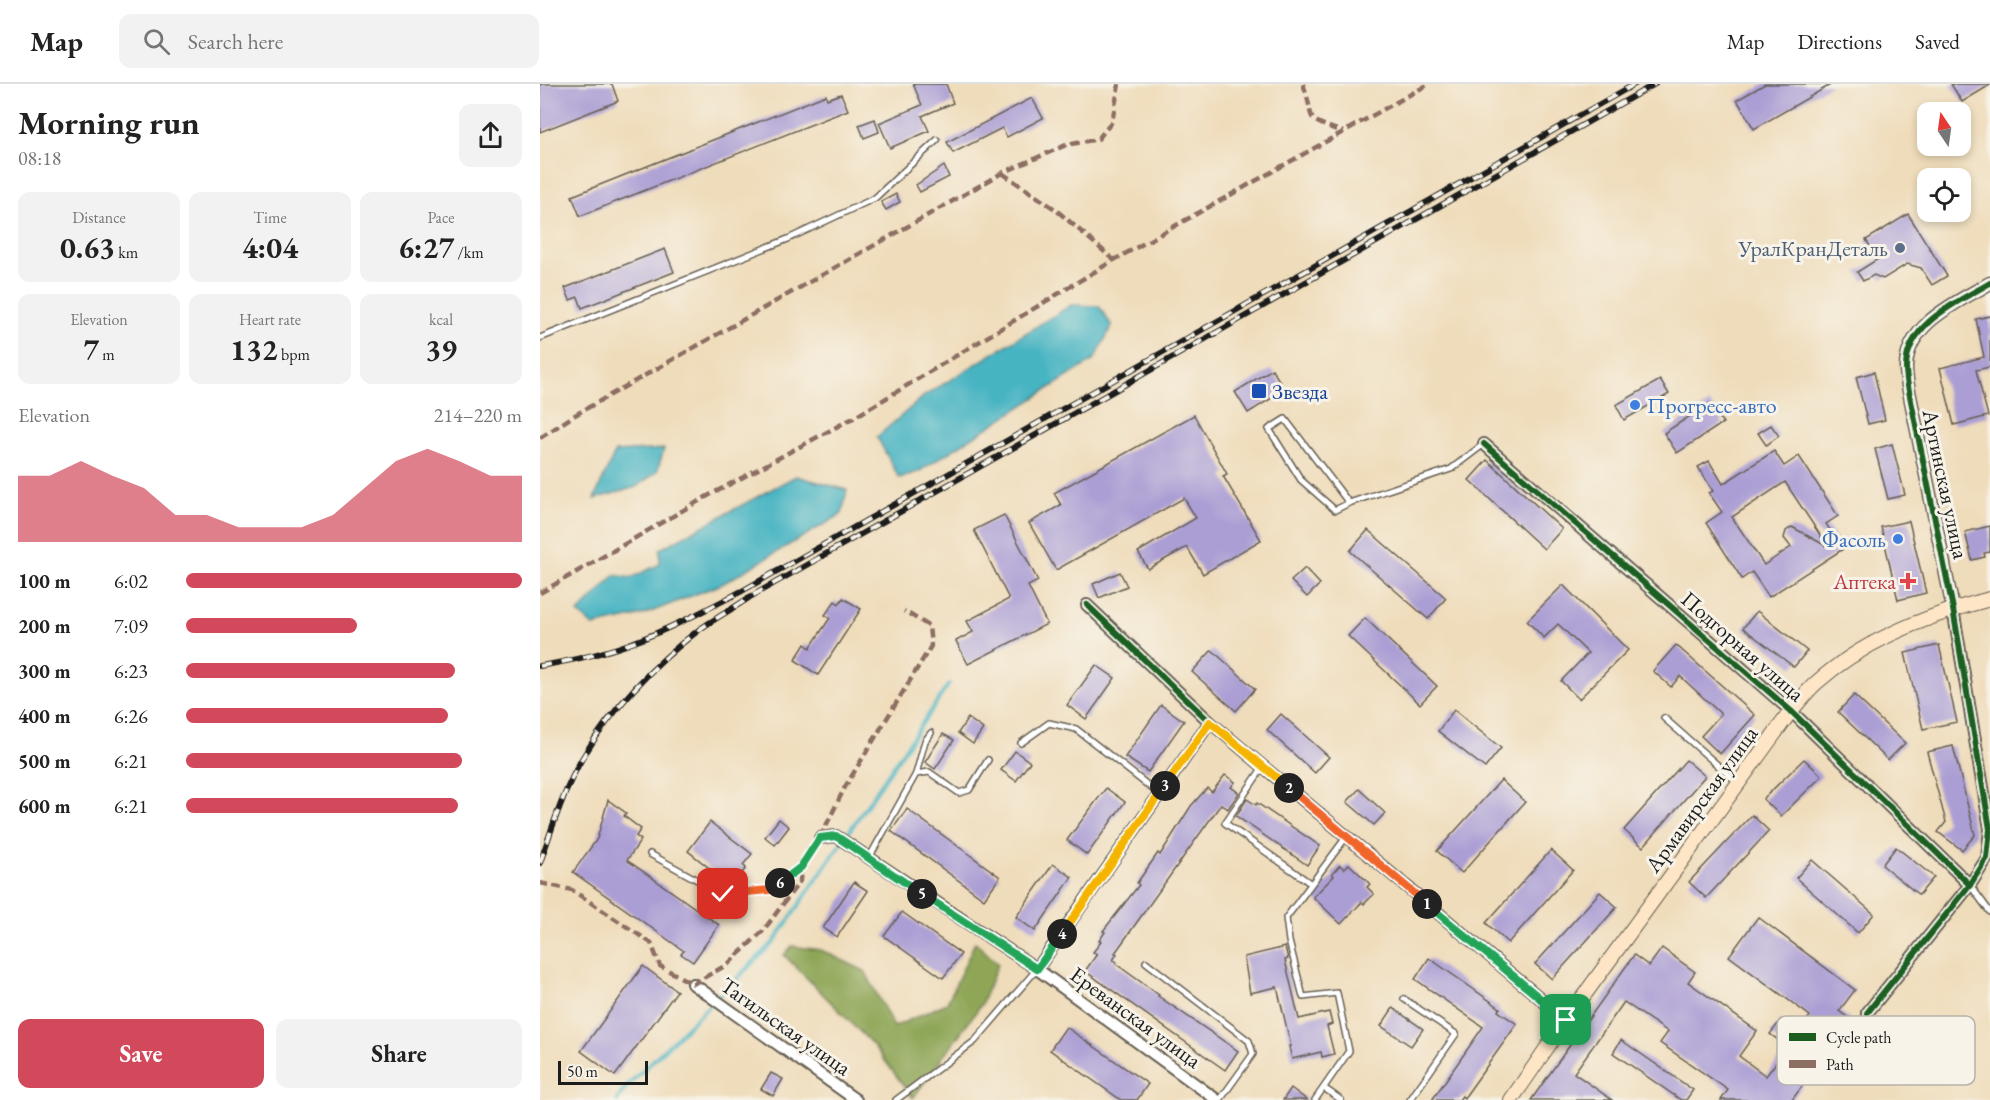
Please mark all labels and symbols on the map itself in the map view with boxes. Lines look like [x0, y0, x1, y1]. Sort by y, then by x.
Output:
north arrow [1917, 102, 1971, 156]
place label: УралКранДеталь [1738, 234, 1888, 263]
marker: УралКранДеталь [1893, 241, 1907, 255]
place label: Звезда [1272, 377, 1328, 406]
marker: Звезда [1250, 382, 1268, 400]
place label: Прогресс-авто [1647, 391, 1777, 420]
marker: Прогресс-авто [1628, 398, 1642, 412]
street label: Артинская улица [1915, 406, 1976, 562]
place label: Фасоль [1822, 525, 1886, 554]
marker: Фасоль [1891, 532, 1905, 546]
place label: Аптека [1832, 567, 1896, 596]
marker: Аптека [1901, 574, 1915, 588]
street label: Подгорная улица [1675, 585, 1811, 708]
street label: Армавирская улица [1638, 720, 1765, 879]
pin: 3 [1150, 771, 1180, 801]
pin: 2 [1274, 773, 1304, 803]
pin [697, 868, 748, 919]
pin: 6 [765, 868, 795, 898]
pin: 5 [907, 879, 937, 909]
pin: 1 [1412, 889, 1442, 919]
pin: 4 [1047, 919, 1077, 949]
street label: Ереванская улица [1064, 960, 1207, 1075]
street label: Тагильская улица [715, 971, 857, 1082]
pin [1540, 994, 1591, 1045]
legend [1777, 1016, 1975, 1085]
text: Cycle path [1826, 1027, 1891, 1048]
text: Path [1826, 1054, 1854, 1075]
scale bar [558, 1058, 648, 1086]

